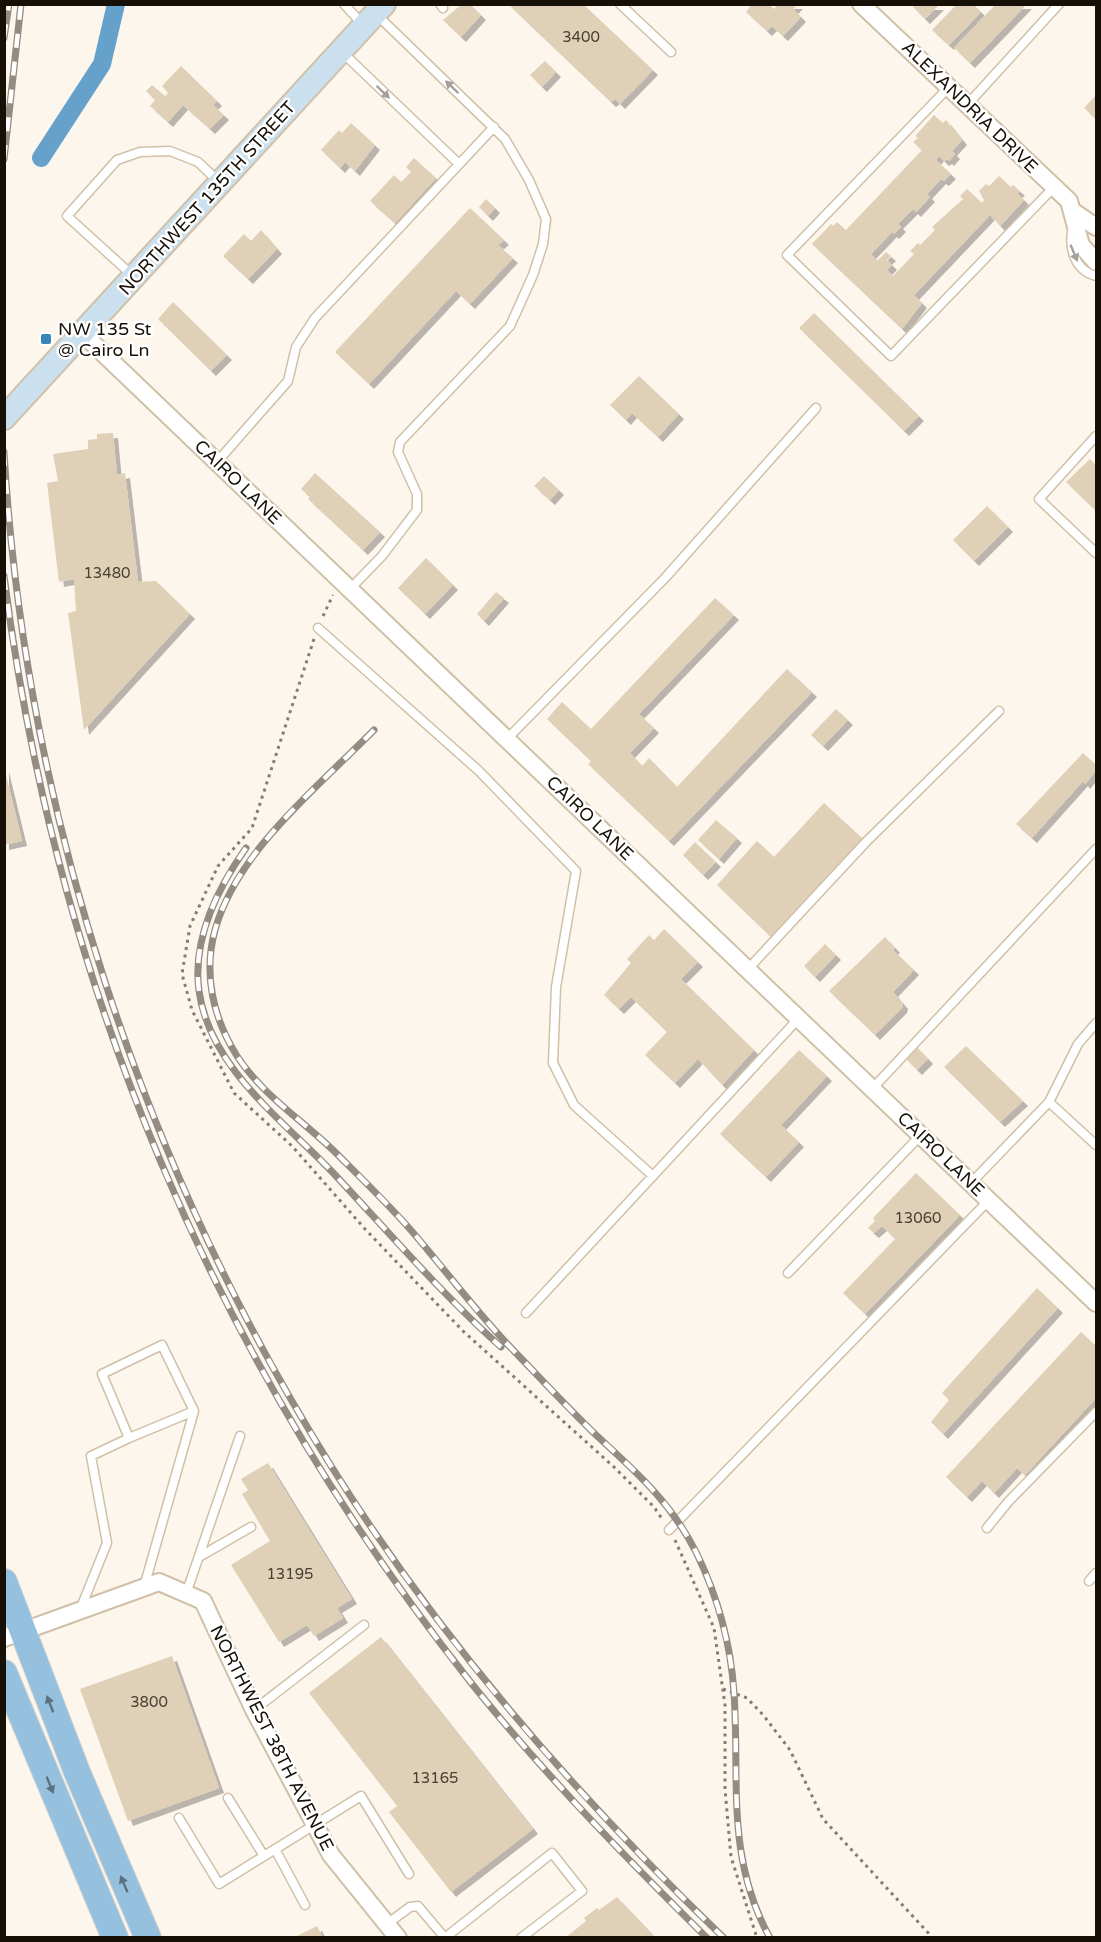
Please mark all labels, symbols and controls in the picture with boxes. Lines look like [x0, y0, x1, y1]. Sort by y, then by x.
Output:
house number: 3400 [562, 28, 600, 46]
street label: ALEXANDRIA DRIVE [897, 36, 1043, 178]
one-way arrow [445, 80, 459, 94]
one-way arrow [376, 85, 391, 99]
street label: NORTHWEST 135TH STREET [114, 96, 300, 300]
one-way arrow [1069, 245, 1079, 263]
place label: NW 135 St @ Cairo Ln [58, 318, 152, 361]
marker: NW 135 St @ Cairo Ln [39, 332, 53, 346]
street label: CAIRO LANE [190, 435, 286, 529]
house number: 13480 [83, 564, 131, 582]
street label: CAIRO LANE [542, 771, 638, 865]
street label: CAIRO LANE [893, 1107, 989, 1201]
house number: 13060 [894, 1209, 942, 1227]
house number: 13195 [266, 1565, 314, 1583]
street label: NORTHWEST 38TH AVENUE [205, 1622, 339, 1854]
house number: 3800 [130, 1693, 168, 1711]
one-way arrow [44, 1695, 54, 1713]
house number: 13165 [411, 1769, 459, 1787]
one-way arrow [46, 1776, 55, 1794]
one-way arrow [119, 1875, 129, 1893]

